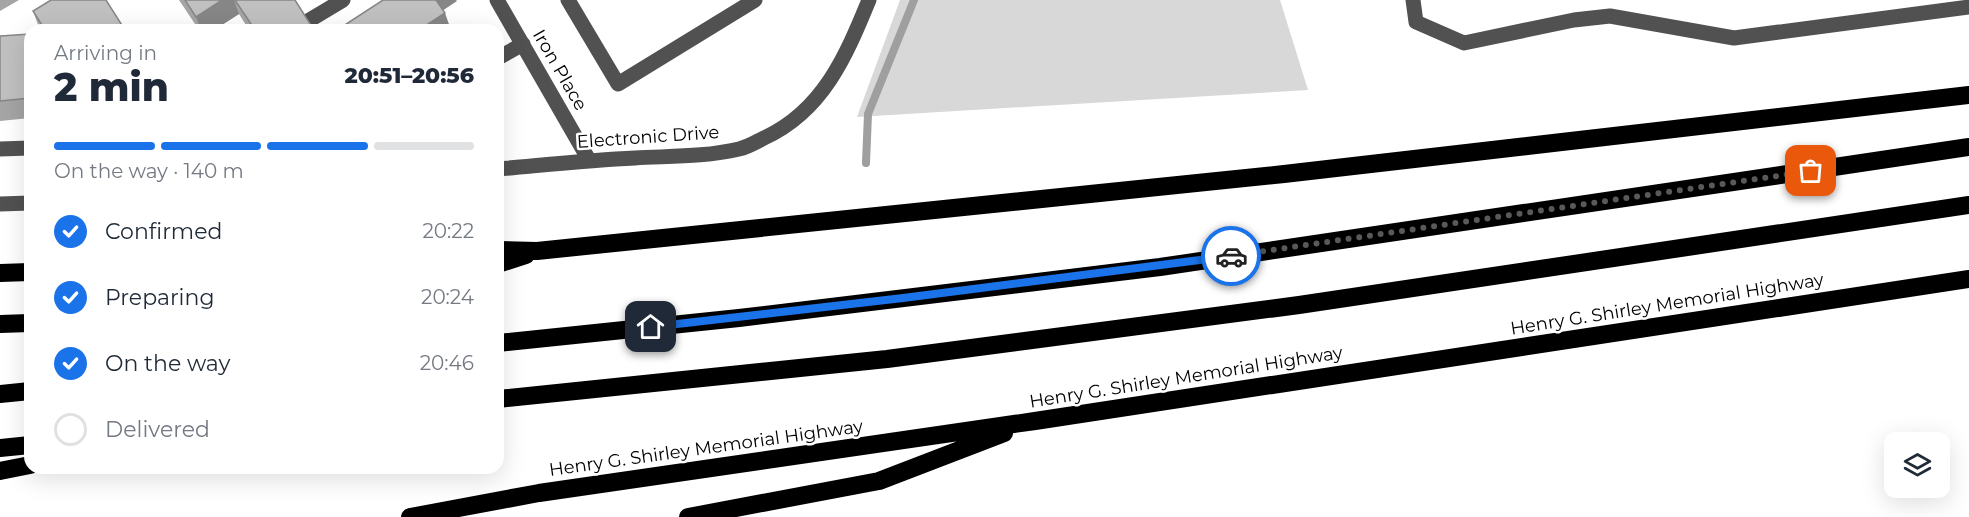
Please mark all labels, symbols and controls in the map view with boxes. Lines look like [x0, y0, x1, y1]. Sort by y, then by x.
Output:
street label: Iron Place [528, 26, 592, 115]
text: Arriving in [54, 41, 157, 65]
text: 20:51–20:56 [345, 62, 474, 89]
text: 2 min [54, 63, 169, 111]
street label: Electronic Drive [576, 121, 720, 153]
pin [1785, 145, 1836, 196]
icon: bag [1794, 154, 1827, 187]
text: On the way · 140 m [54, 159, 244, 183]
icon: check [54, 215, 87, 248]
text: Confirmed [105, 218, 222, 245]
text: 20:22 [422, 219, 474, 243]
courier [1201, 226, 1261, 286]
icon: car [1215, 240, 1248, 273]
street label: Henry G. Shirley Memorial Highway [1509, 268, 1825, 340]
icon: check [54, 281, 87, 314]
text: Preparing [105, 284, 214, 311]
text: 20:24 [421, 285, 474, 309]
pin [625, 301, 676, 352]
icon: home [634, 310, 667, 343]
street label: Henry G. Shirley Memorial Highway [1028, 341, 1344, 413]
icon: check [54, 347, 87, 380]
text: On the way [105, 350, 230, 377]
text: 20:46 [420, 351, 474, 375]
street label: Henry G. Shirley Memorial Highway [548, 415, 865, 481]
text: Delivered [105, 416, 210, 443]
map controls [1884, 432, 1950, 498]
button: layers [1884, 432, 1950, 498]

